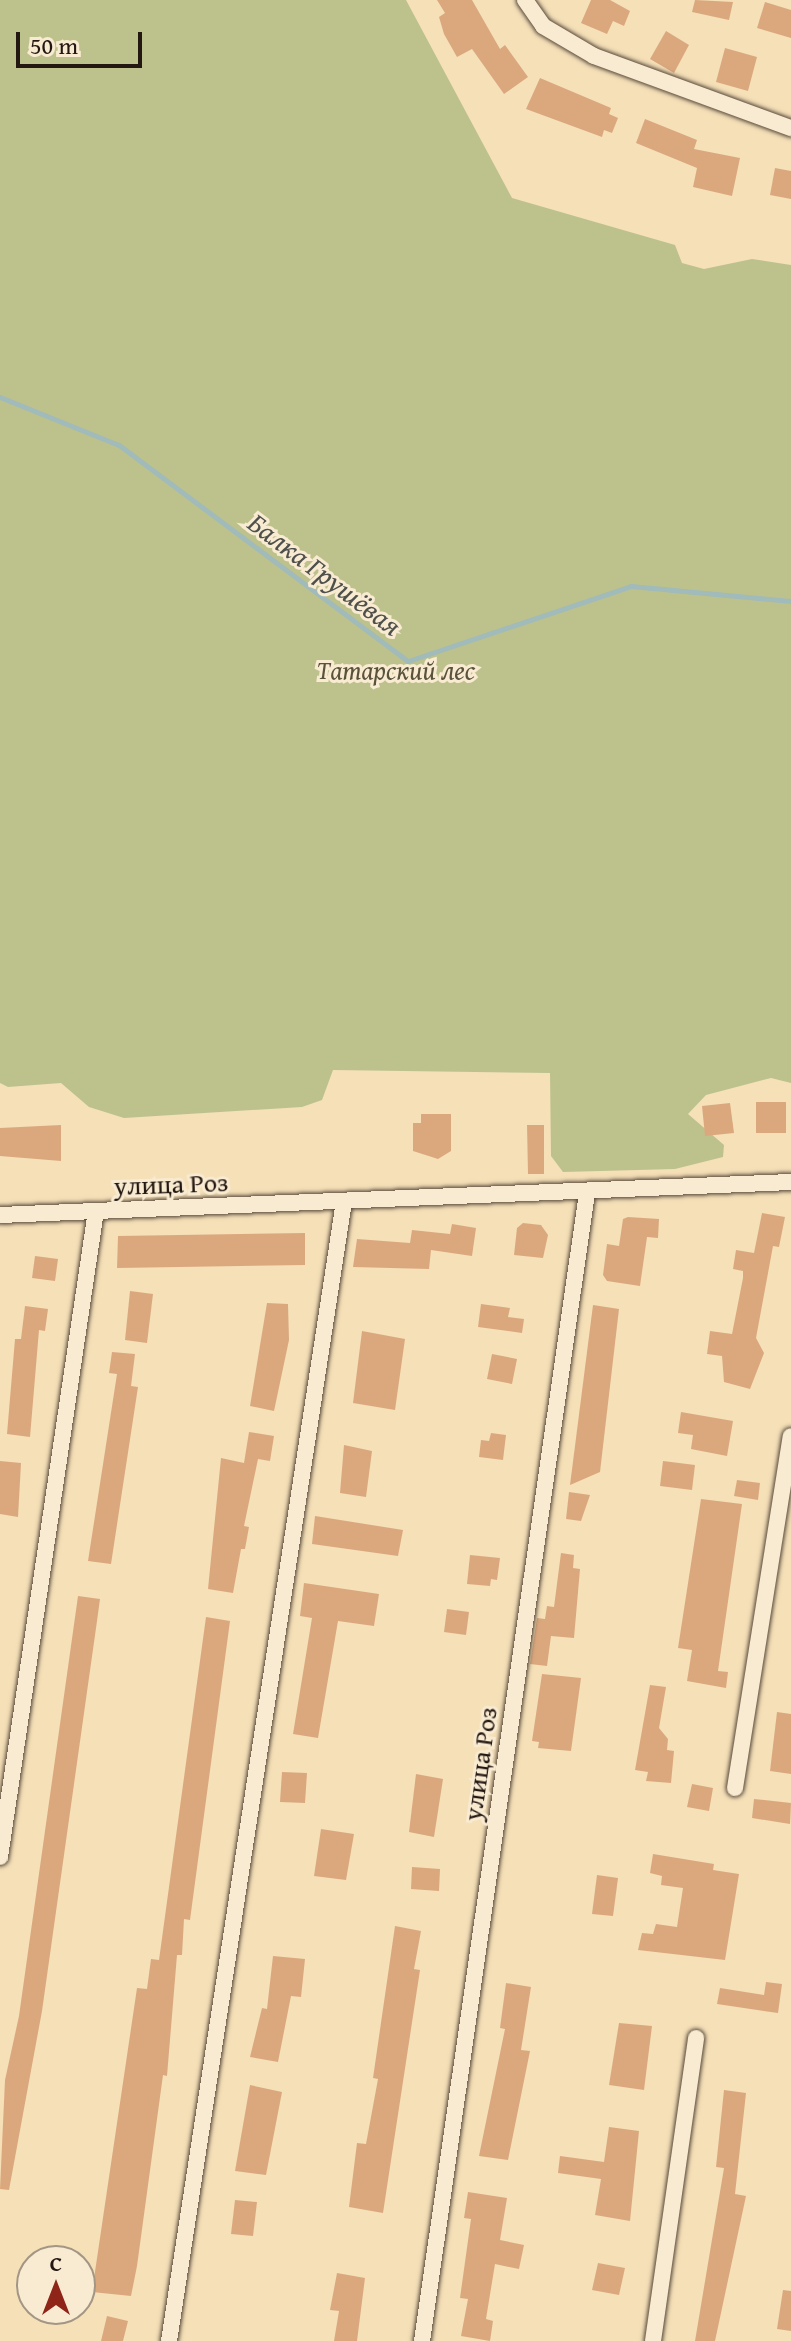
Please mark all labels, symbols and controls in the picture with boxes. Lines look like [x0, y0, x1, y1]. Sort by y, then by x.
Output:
scale bar [20, 16, 146, 66]
text: 50 m [30, 28, 78, 63]
water label: Балка Грушёвая [242, 505, 408, 643]
park label: Татарский лес [317, 654, 475, 686]
street label: улица Роз [113, 1166, 229, 1202]
street label: улица Роз [457, 1705, 503, 1823]
north arrow [16, 2245, 96, 2325]
text: С [50, 2247, 62, 2279]

